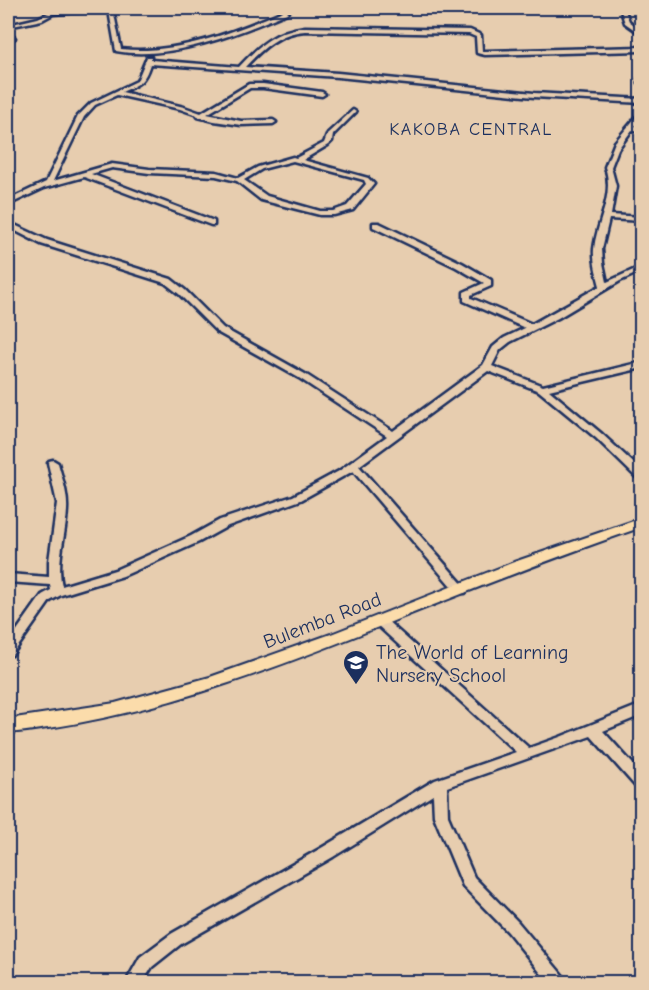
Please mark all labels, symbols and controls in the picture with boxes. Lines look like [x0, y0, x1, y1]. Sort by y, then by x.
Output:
district label: KAKOBA CENTRAL [389, 119, 553, 140]
street label: Bulemba Road [260, 587, 384, 654]
place label: The World of Learning Nursery School [376, 641, 569, 687]
school or university icon: The World of Learning Nursery School [341, 648, 371, 686]

